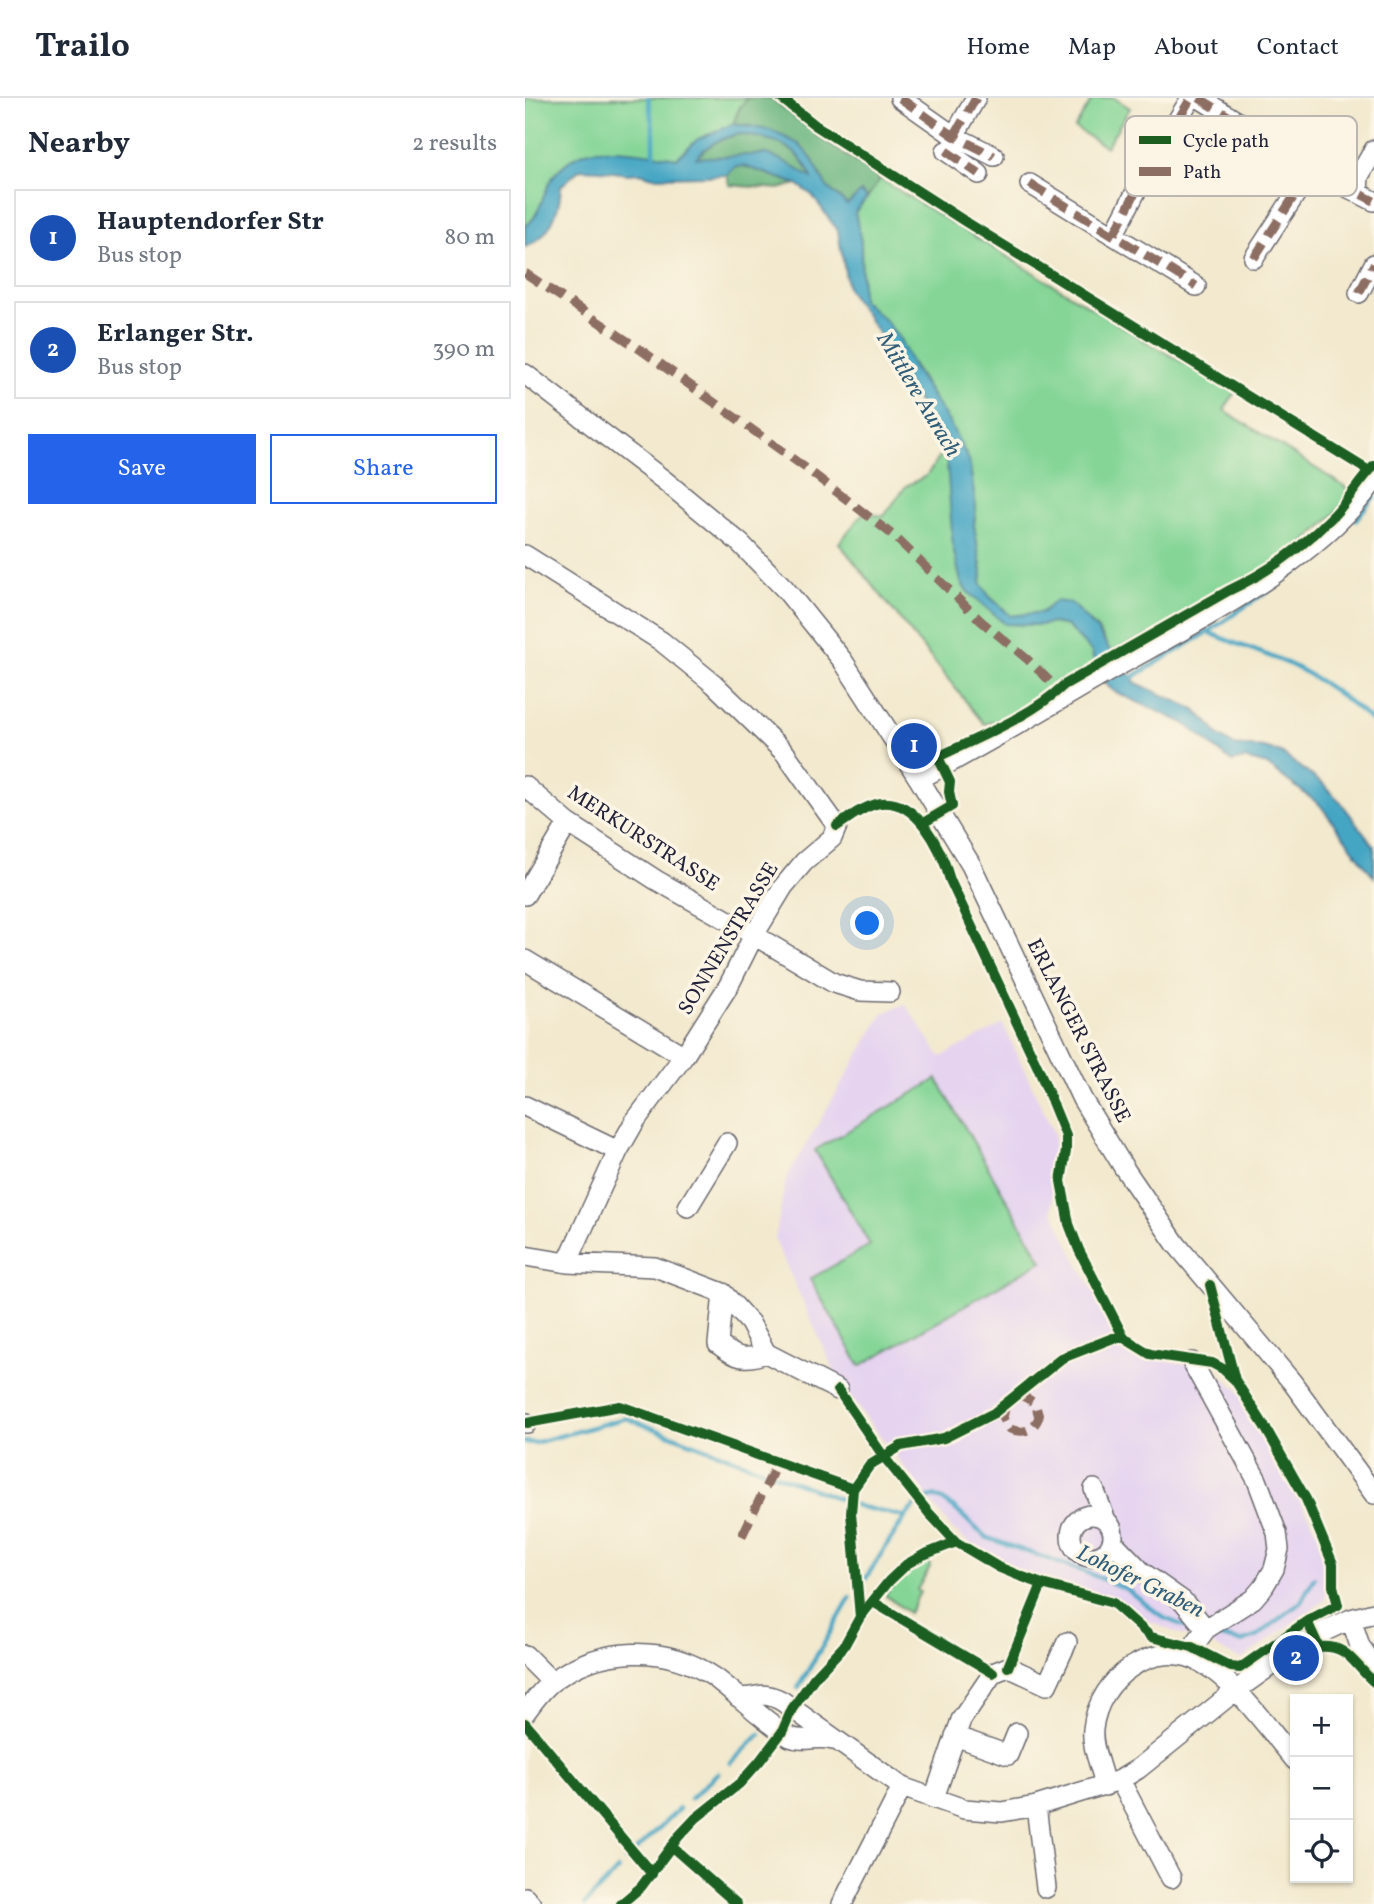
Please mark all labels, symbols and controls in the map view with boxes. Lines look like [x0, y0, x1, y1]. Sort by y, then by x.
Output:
text: Trailo [35, 25, 130, 71]
text: Home [966, 31, 1030, 65]
text: Map [1068, 31, 1116, 65]
text: About [1154, 31, 1219, 65]
text: Contact [1257, 31, 1339, 65]
legend [1125, 116, 1357, 196]
text: Nearby [28, 123, 130, 165]
text: 2 results [412, 128, 497, 160]
text: Cycle path [1183, 129, 1269, 155]
text: Path [1183, 160, 1221, 186]
text: Hauptendorfer Str [97, 204, 324, 240]
text: 1 [48, 222, 58, 254]
text: 80 m [445, 222, 495, 254]
text: Bus stop [97, 240, 182, 272]
text: Erlanger Str. [97, 316, 254, 352]
water label: Mittlere Aurach [868, 326, 968, 464]
text: 2 [47, 334, 59, 366]
text: 390 m [432, 334, 495, 366]
text: Bus stop [97, 352, 182, 384]
button: Save [28, 434, 256, 504]
button: Share [270, 434, 497, 504]
pin: 1 [891, 720, 937, 772]
street label: MERKURSTRASSE [561, 779, 725, 899]
street label: SONNENSTRASSE [672, 857, 786, 1021]
your location [850, 906, 884, 940]
street label: ERLANGER STRASSE [1019, 934, 1137, 1128]
water label: Lohofer Graben [1071, 1537, 1209, 1627]
pin: 2 [1273, 1632, 1319, 1684]
map controls [1290, 1694, 1353, 1883]
button: + [1290, 1694, 1353, 1757]
button: − [1290, 1757, 1353, 1820]
button: locate [1290, 1820, 1353, 1883]

